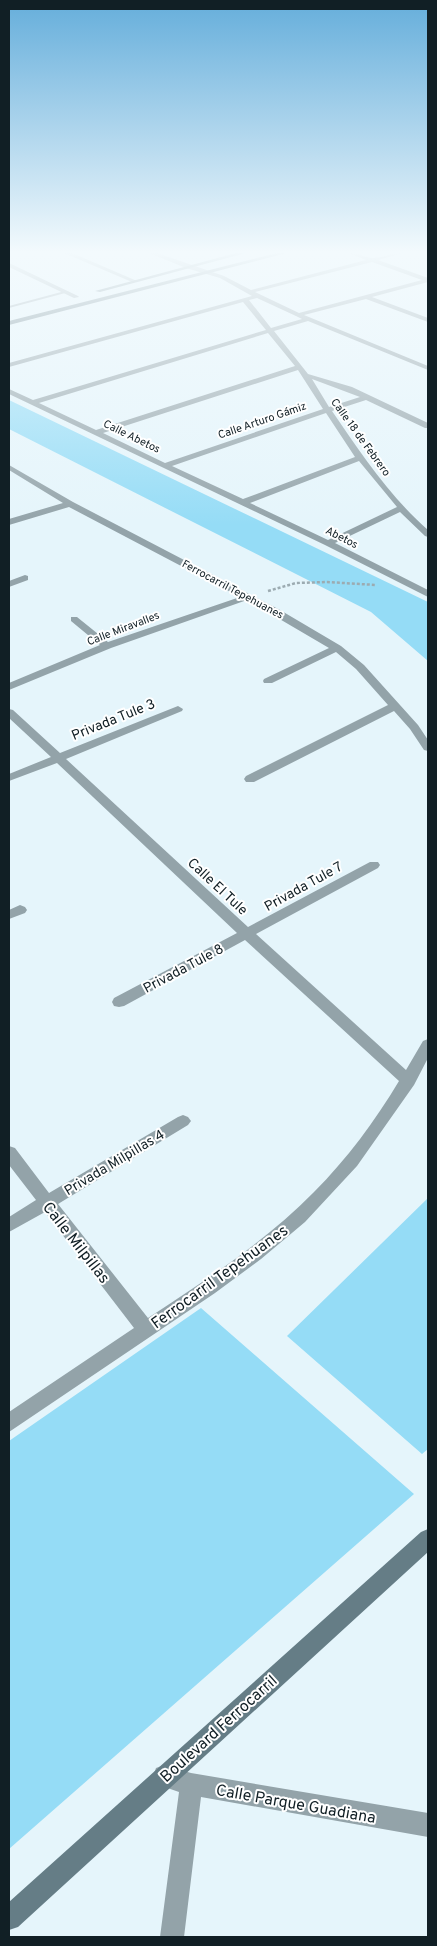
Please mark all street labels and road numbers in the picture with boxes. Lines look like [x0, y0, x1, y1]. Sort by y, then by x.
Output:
street label: Calle 18 de Febrero [327, 396, 393, 479]
street label: Calle Arturo Gámiz [216, 399, 308, 443]
street label: Calle Abetos [101, 417, 162, 457]
street label: Abetos [323, 524, 360, 552]
street label: Ferrocarril Tepehuanes [179, 557, 286, 623]
street label: Calle Miravalles [85, 609, 162, 649]
street label: Privada Tule 3 [69, 696, 158, 745]
street label: Calle El Tule [183, 855, 251, 919]
street label: Privada Tule 7 [262, 859, 346, 916]
street label: Privada Tule 8 [141, 941, 227, 998]
street label: Privada Milpillas 4 [62, 1127, 168, 1200]
street label: Calle Milpillas [37, 1198, 113, 1288]
street label: Ferrocarril Tepehuanes [148, 1221, 293, 1334]
street label: Boulevard Ferrocarril [157, 1672, 282, 1787]
street label: Calle Parque Guadiana [214, 1781, 377, 1829]

